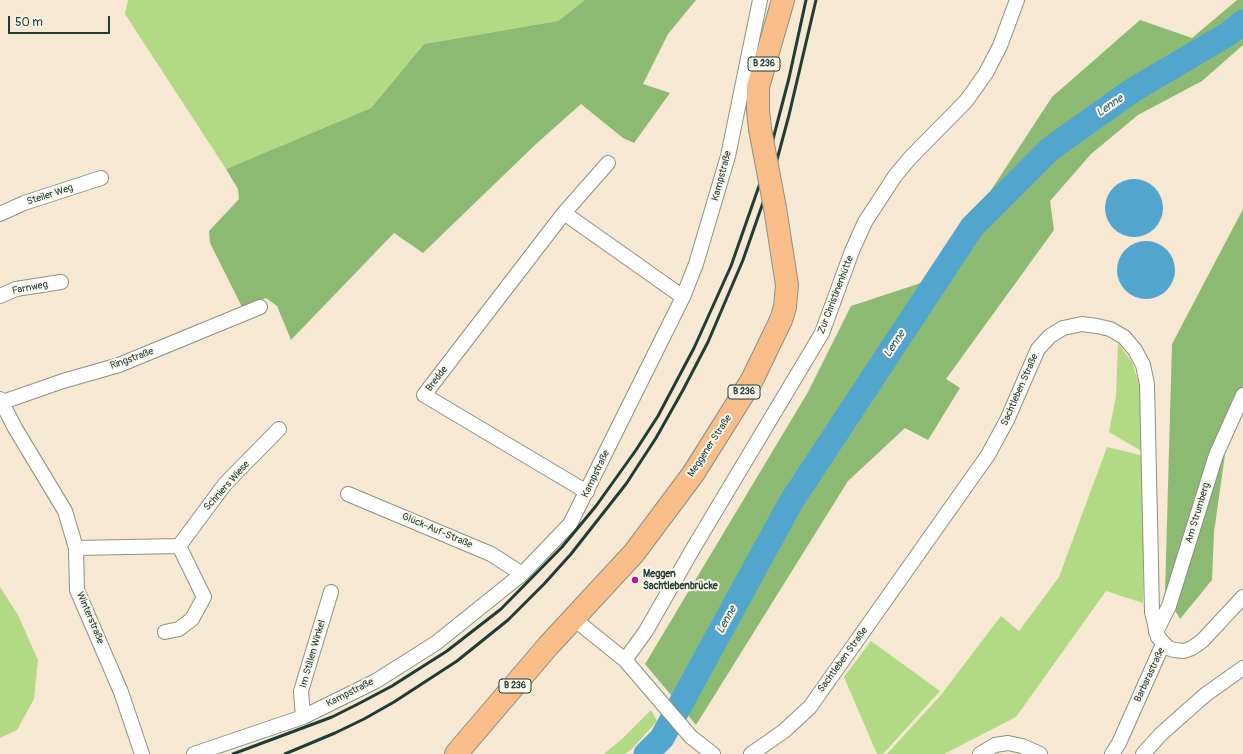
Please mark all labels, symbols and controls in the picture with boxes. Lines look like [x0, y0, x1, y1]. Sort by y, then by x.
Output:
scale bar [10, 8, 112, 34]
text: 50 m [15, 15, 43, 30]
road number: B 236 [748, 57, 780, 71]
water label: Lenne [1094, 92, 1126, 120]
street label: Kampstraße [710, 150, 734, 202]
street label: Steiler Weg [25, 182, 75, 208]
street label: Zur Christinenhütte [816, 254, 856, 336]
street label: Farnweg [11, 279, 49, 297]
water label: Lenne [881, 328, 909, 360]
street label: Ringstraße [109, 346, 155, 372]
street label: Sachtleben Straße [999, 352, 1041, 428]
street label: Bredde [424, 364, 450, 394]
road number: B 236 [728, 385, 760, 399]
street label: Meggener Straße [685, 413, 735, 479]
street label: Kampstraße [579, 448, 613, 500]
street label: Schniers Wiese [202, 459, 252, 513]
street label: Am Strumberg [1183, 481, 1213, 545]
street label: Glück-Auf-Straße [400, 511, 474, 551]
place label: Meggen Sachtlebenbrücke [643, 568, 718, 592]
marker: Meggen Sachtlebenbrücke [630, 575, 640, 585]
street label: Winterstraße [74, 590, 106, 646]
water label: Lenne [714, 604, 740, 636]
street label: Im Stillen Winkel [298, 619, 328, 689]
street label: Sachtleben Straße [815, 625, 871, 695]
street label: Barbarastraße [1132, 646, 1168, 704]
street label: Kampstraße [324, 676, 376, 710]
road number: B 236 [499, 679, 531, 693]

